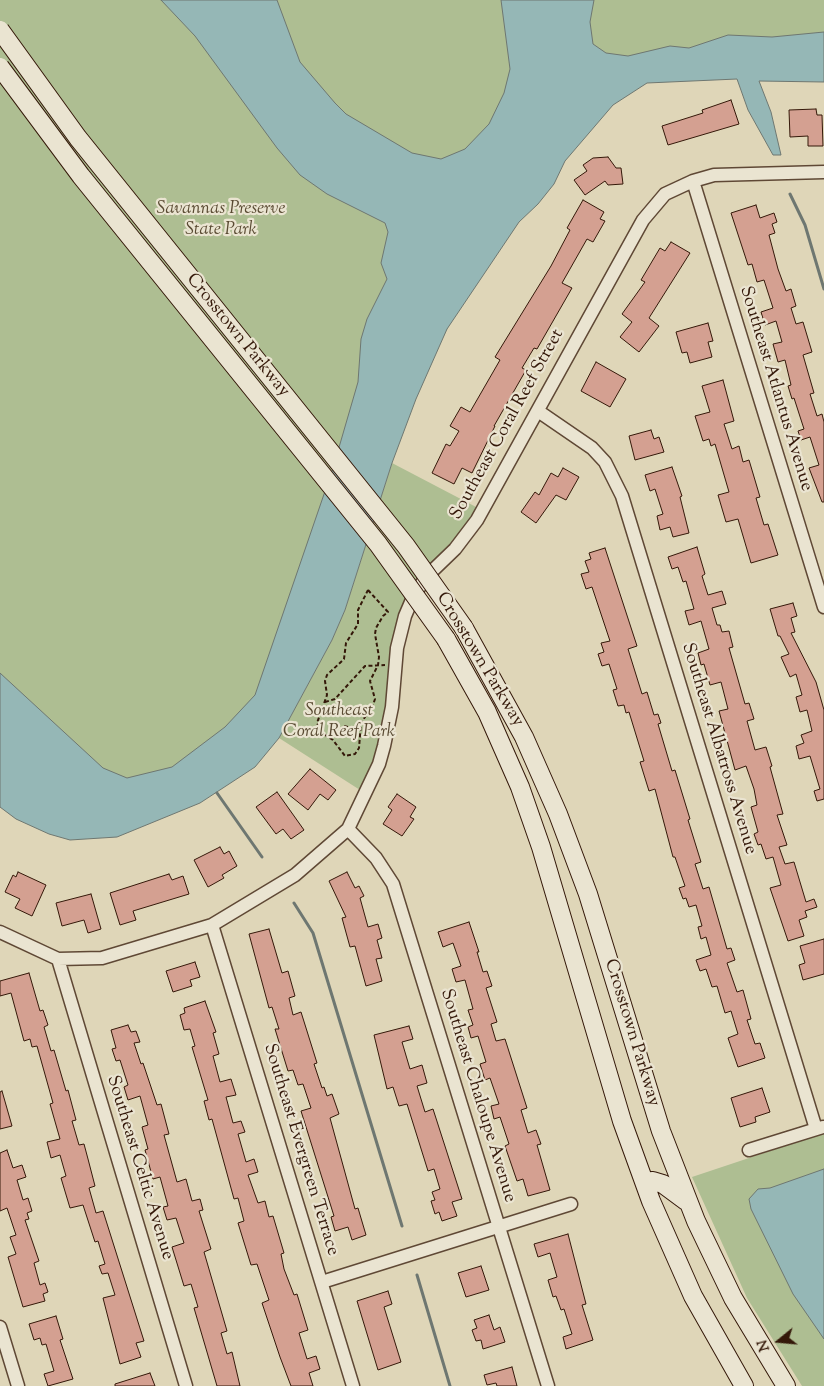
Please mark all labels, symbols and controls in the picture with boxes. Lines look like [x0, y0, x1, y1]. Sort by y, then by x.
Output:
park label: Savannas Preserve State Park [157, 199, 285, 242]
street label: Crosstown Parkway [180, 270, 294, 402]
street label: Southeast Atlantus Avenue [734, 284, 816, 494]
street label: Southeast Coral Reef Street [447, 326, 569, 524]
street label: Crosstown Parkway [430, 589, 528, 731]
street label: Southeast Albatross Avenue [676, 641, 760, 857]
park label: Southeast Coral Reef Park [283, 701, 395, 744]
street label: Crosstown Parkway [598, 957, 664, 1109]
street label: Southeast Chaloupe Avenue [434, 987, 520, 1205]
street label: Southeast Evergreen Terrace [257, 1041, 343, 1259]
street label: Southeast Celtic Avenue [101, 1073, 177, 1263]
north arrow [754, 1316, 804, 1366]
text: N [753, 1337, 776, 1354]

